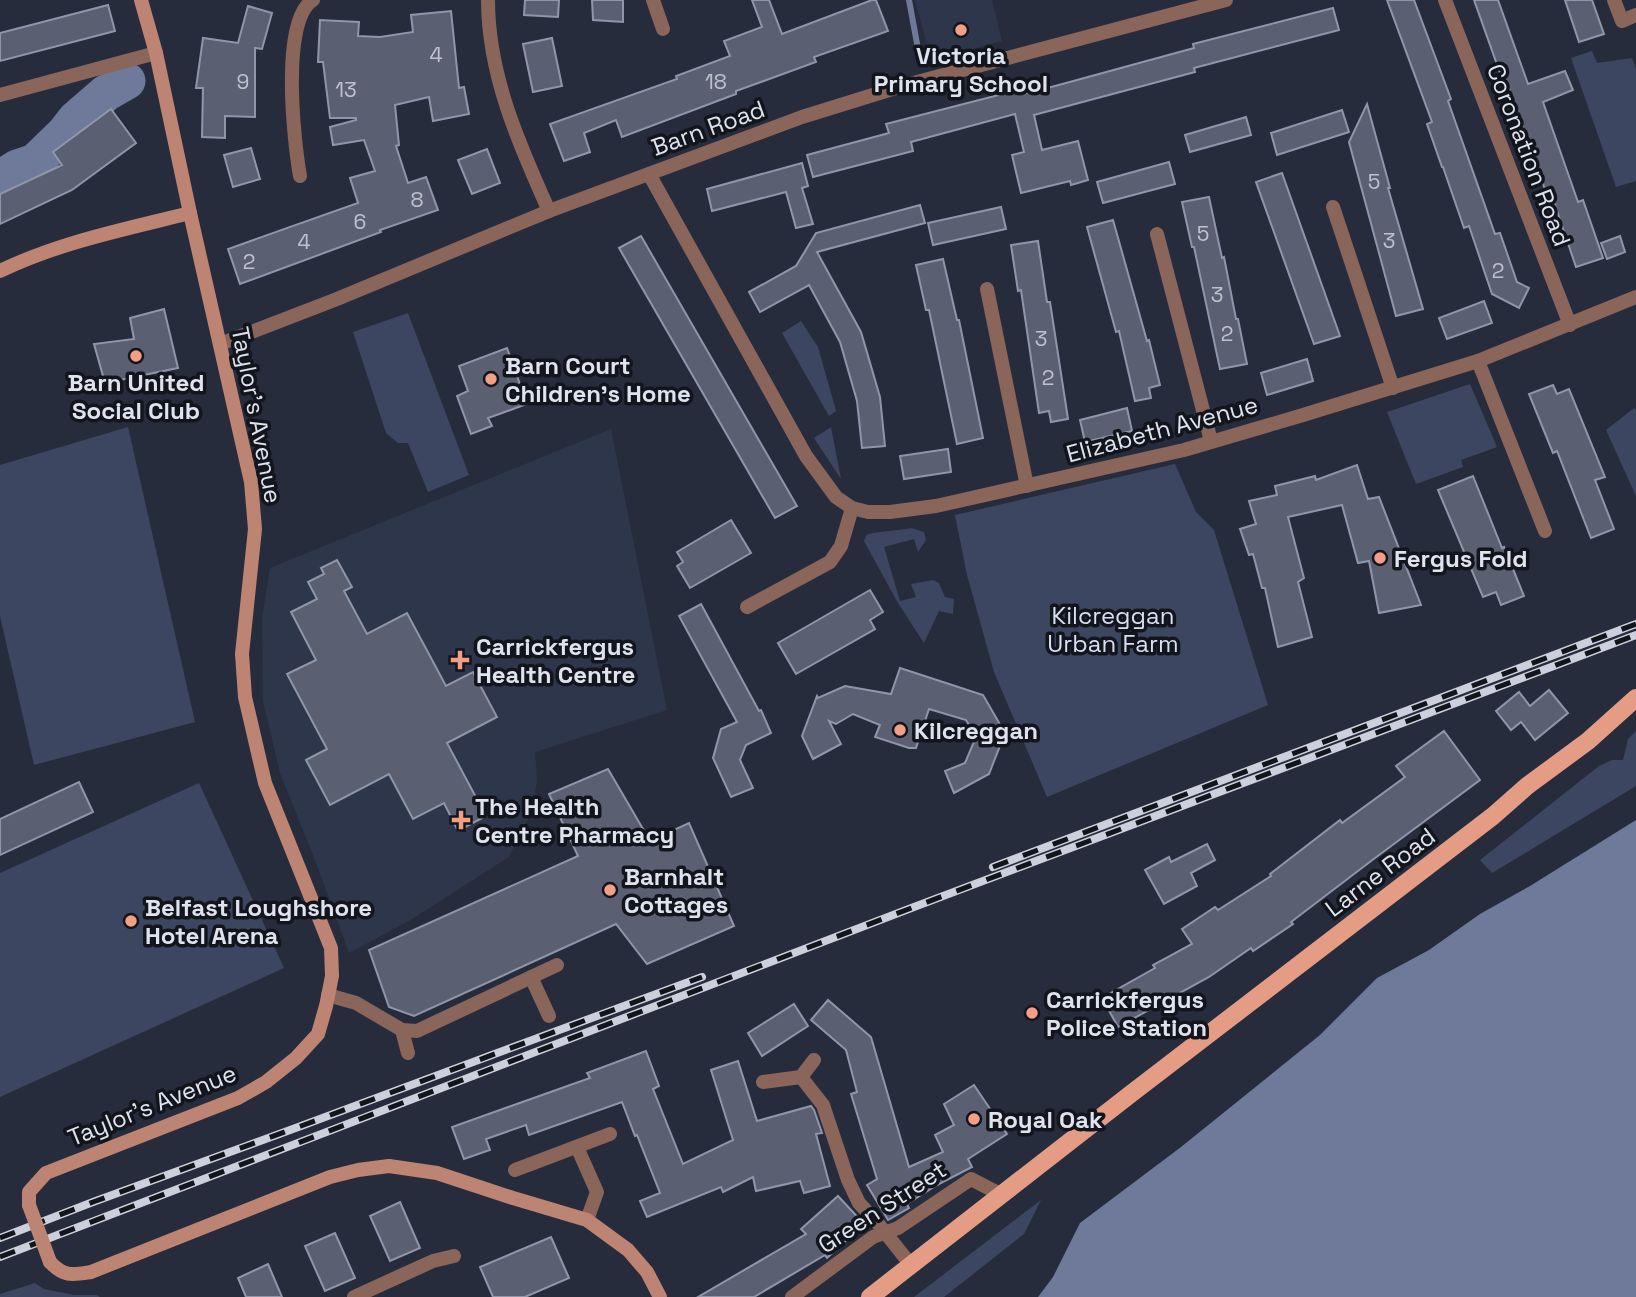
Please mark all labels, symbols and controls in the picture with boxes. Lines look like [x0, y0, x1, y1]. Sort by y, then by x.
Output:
marker: Victoria Primary School [953, 22, 969, 38]
place label: Victoria Primary School [874, 40, 1048, 99]
house number: 4 [429, 41, 443, 68]
street label: Coronation Road [1480, 59, 1578, 251]
house number: 9 [237, 68, 249, 95]
house number: 18 [705, 68, 727, 95]
house number: 13 [335, 76, 357, 103]
street label: Barn Road [647, 93, 769, 163]
house number: 5 [1368, 168, 1380, 195]
house number: 8 [410, 186, 424, 213]
house number: 6 [354, 208, 366, 235]
house number: 5 [1197, 220, 1209, 247]
house number: 3 [1383, 227, 1395, 254]
house number: 4 [297, 228, 311, 255]
house number: 2 [243, 248, 255, 275]
house number: 2 [1492, 257, 1504, 284]
house number: 3 [1211, 281, 1223, 308]
house number: 2 [1221, 320, 1233, 347]
street label: Taylor's Avenue [225, 324, 289, 506]
house number: 3 [1035, 325, 1047, 352]
marker: Barn United Social Club [128, 348, 144, 364]
place label: Barn Court Children's Home [505, 350, 691, 409]
house number: 2 [1042, 364, 1054, 391]
place label: Barn United Social Club [67, 367, 205, 426]
marker: Barn Court Children's Home [483, 371, 499, 387]
street label: Elizabeth Avenue [1063, 389, 1261, 469]
place label: Fergus Fold [1394, 543, 1528, 574]
marker: Fergus Fold [1372, 550, 1388, 566]
park label: Kilcreggan Urban Farm [1047, 600, 1179, 659]
place label: Carrickfergus Health Centre [476, 631, 635, 690]
marker: Carrickfergus Health Centre [450, 650, 470, 670]
place label: Kilcreggan [914, 715, 1038, 746]
marker: Kilcreggan [892, 722, 908, 738]
place label: The Health Centre Pharmacy [475, 791, 674, 850]
marker: The Health Centre Pharmacy [453, 812, 469, 828]
street label: Larne Road [1319, 821, 1441, 923]
place label: Barnhalt Cottages [624, 861, 728, 920]
marker: Barnhalt Cottages [602, 882, 618, 898]
place label: Belfast Loughshore Hotel Arena [145, 892, 372, 951]
marker: Belfast Loughshore Hotel Arena [123, 913, 139, 929]
place label: Carrickfergus Police Station [1046, 984, 1207, 1043]
marker: Carrickfergus Police Station [1024, 1005, 1040, 1021]
street label: Taylor's Avenue [63, 1057, 241, 1153]
place label: Royal Oak [988, 1104, 1103, 1135]
marker: Royal Oak [966, 1111, 982, 1127]
street label: Green Street [812, 1154, 952, 1260]

